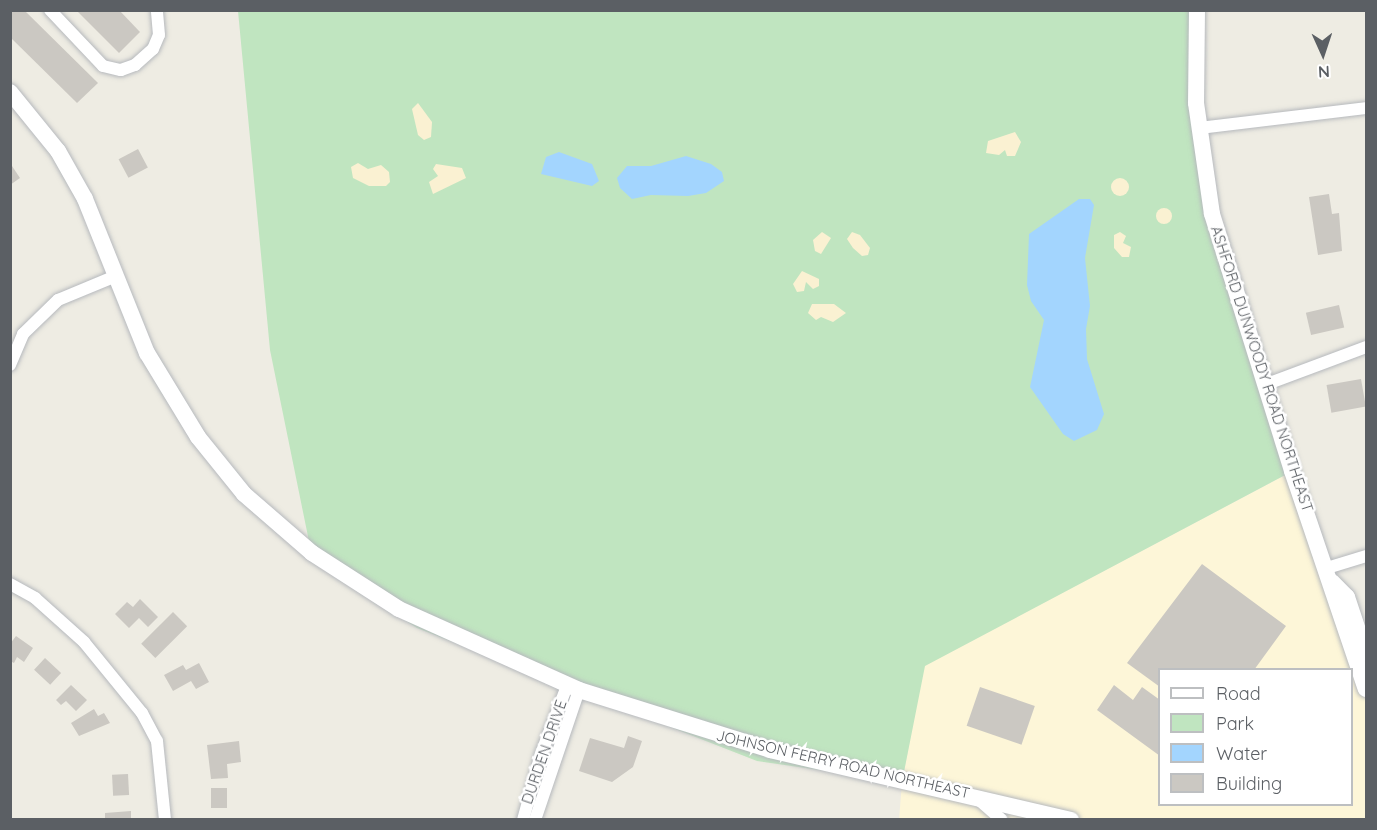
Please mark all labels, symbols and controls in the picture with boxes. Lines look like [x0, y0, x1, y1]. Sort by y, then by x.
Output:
north arrow [1293, 24, 1353, 84]
text: N [1318, 62, 1330, 82]
street label: ASHFORD DUNWOODY ROAD NORTHEAST [1207, 224, 1317, 514]
legend [1158, 668, 1353, 806]
text: Road [1216, 682, 1261, 705]
street label: DURDEN DRIVE [518, 698, 570, 806]
text: Park [1216, 712, 1254, 735]
street label: JOHNSON FERRY ROAD NORTHEAST [714, 726, 972, 802]
text: Water [1216, 742, 1267, 765]
text: Building [1216, 772, 1282, 795]

